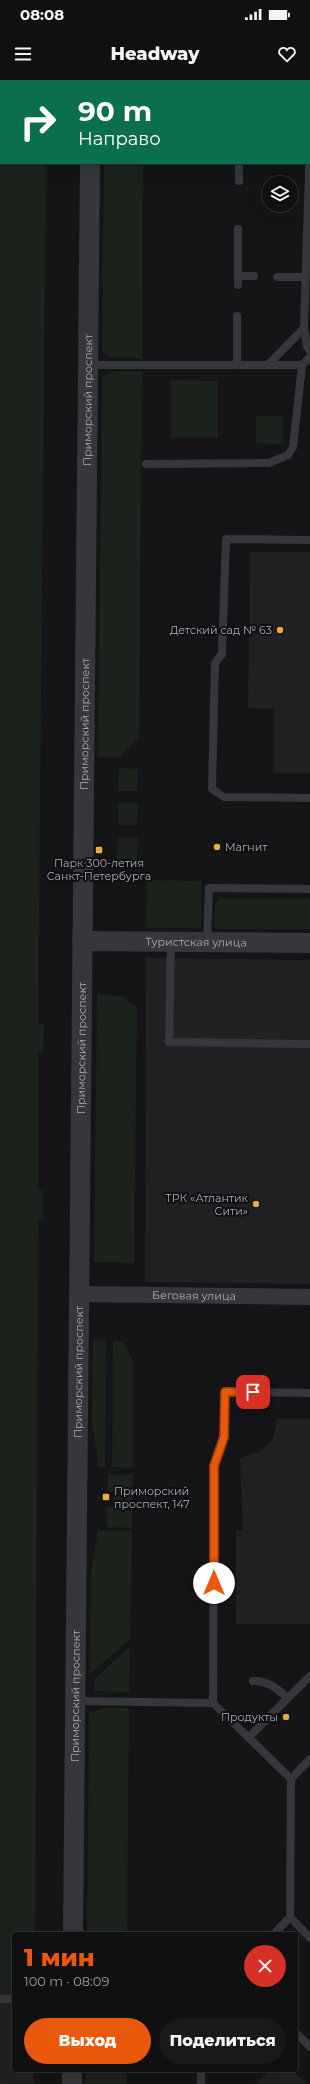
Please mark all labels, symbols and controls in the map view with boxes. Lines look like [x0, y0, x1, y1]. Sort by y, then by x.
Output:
text: 08:08 [20, 5, 64, 24]
icon: menu [12, 43, 34, 65]
text: Headway [111, 43, 200, 65]
icon: heart [276, 43, 298, 65]
text: 90 m [78, 94, 152, 128]
icon: right [12, 96, 64, 148]
text: Направо [78, 128, 161, 150]
map controls [262, 176, 298, 212]
button: layers [262, 176, 298, 212]
street label: Приморский проспект [80, 333, 95, 466]
place label: Детский сад № 63 [170, 623, 272, 637]
marker: Детский сад № 63 [275, 625, 285, 635]
street label: Приморский проспект [77, 657, 92, 790]
place label: Магнит [225, 840, 268, 854]
marker: Магнит [212, 842, 222, 852]
marker: Парк 300-летия Санкт-Петербурга [94, 845, 104, 855]
place label: Парк 300-летия Санкт-Петербурга [47, 856, 151, 883]
street label: Туристская улица [145, 935, 247, 949]
street label: Приморский проспект [74, 981, 89, 1114]
place label: ТРК «Атлантик Сити» [165, 1191, 249, 1218]
marker: ТРК «Атлантик Сити» [251, 1199, 261, 1209]
street label: Беговая улица [152, 1288, 236, 1303]
street label: Приморский проспект [71, 1305, 86, 1438]
pin [236, 1375, 270, 1409]
icon: arrive [242, 1381, 264, 1403]
place label: Приморский проспект, 147 [114, 1484, 190, 1511]
marker: Приморский проспект, 147 [101, 1492, 111, 1502]
position arrow [193, 1562, 235, 1604]
street label: Приморский проспект [68, 1629, 83, 1762]
place label: Продукты [221, 1710, 278, 1724]
marker: Продукты [281, 1712, 291, 1722]
text: 1 мин [24, 1943, 95, 1972]
button: close [244, 1945, 286, 1987]
text: 100 m · 08:09 [24, 1973, 109, 1989]
button: Выход [24, 2018, 151, 2064]
button: Поделиться [159, 2018, 286, 2064]

